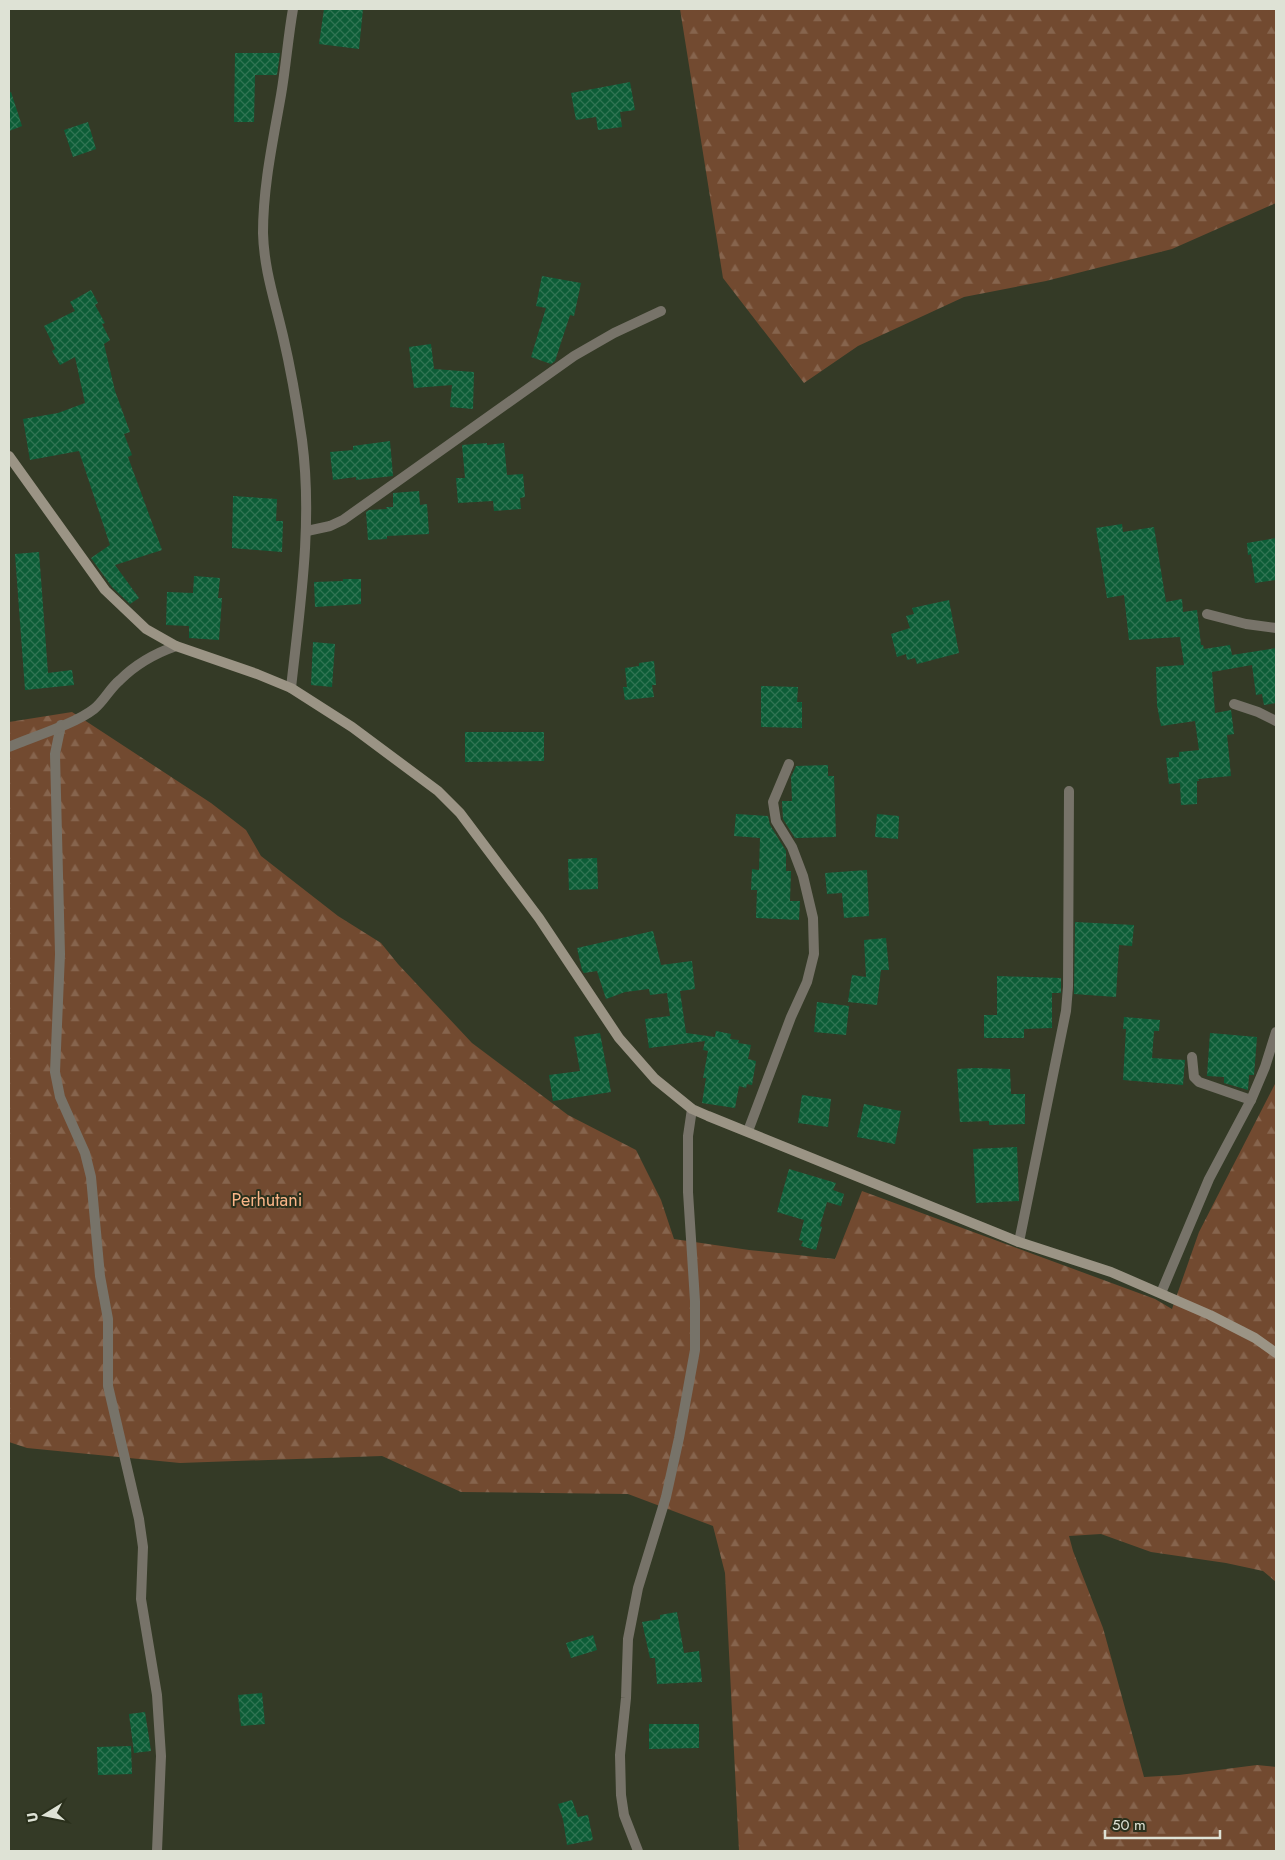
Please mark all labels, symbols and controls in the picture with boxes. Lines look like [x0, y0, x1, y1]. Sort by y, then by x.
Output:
park label: Perhutani [232, 1187, 302, 1213]
north arrow [20, 1790, 70, 1840]
scale bar [1105, 1808, 1220, 1840]
text: U [21, 1811, 43, 1824]
text: 50 m [1112, 1814, 1146, 1836]

